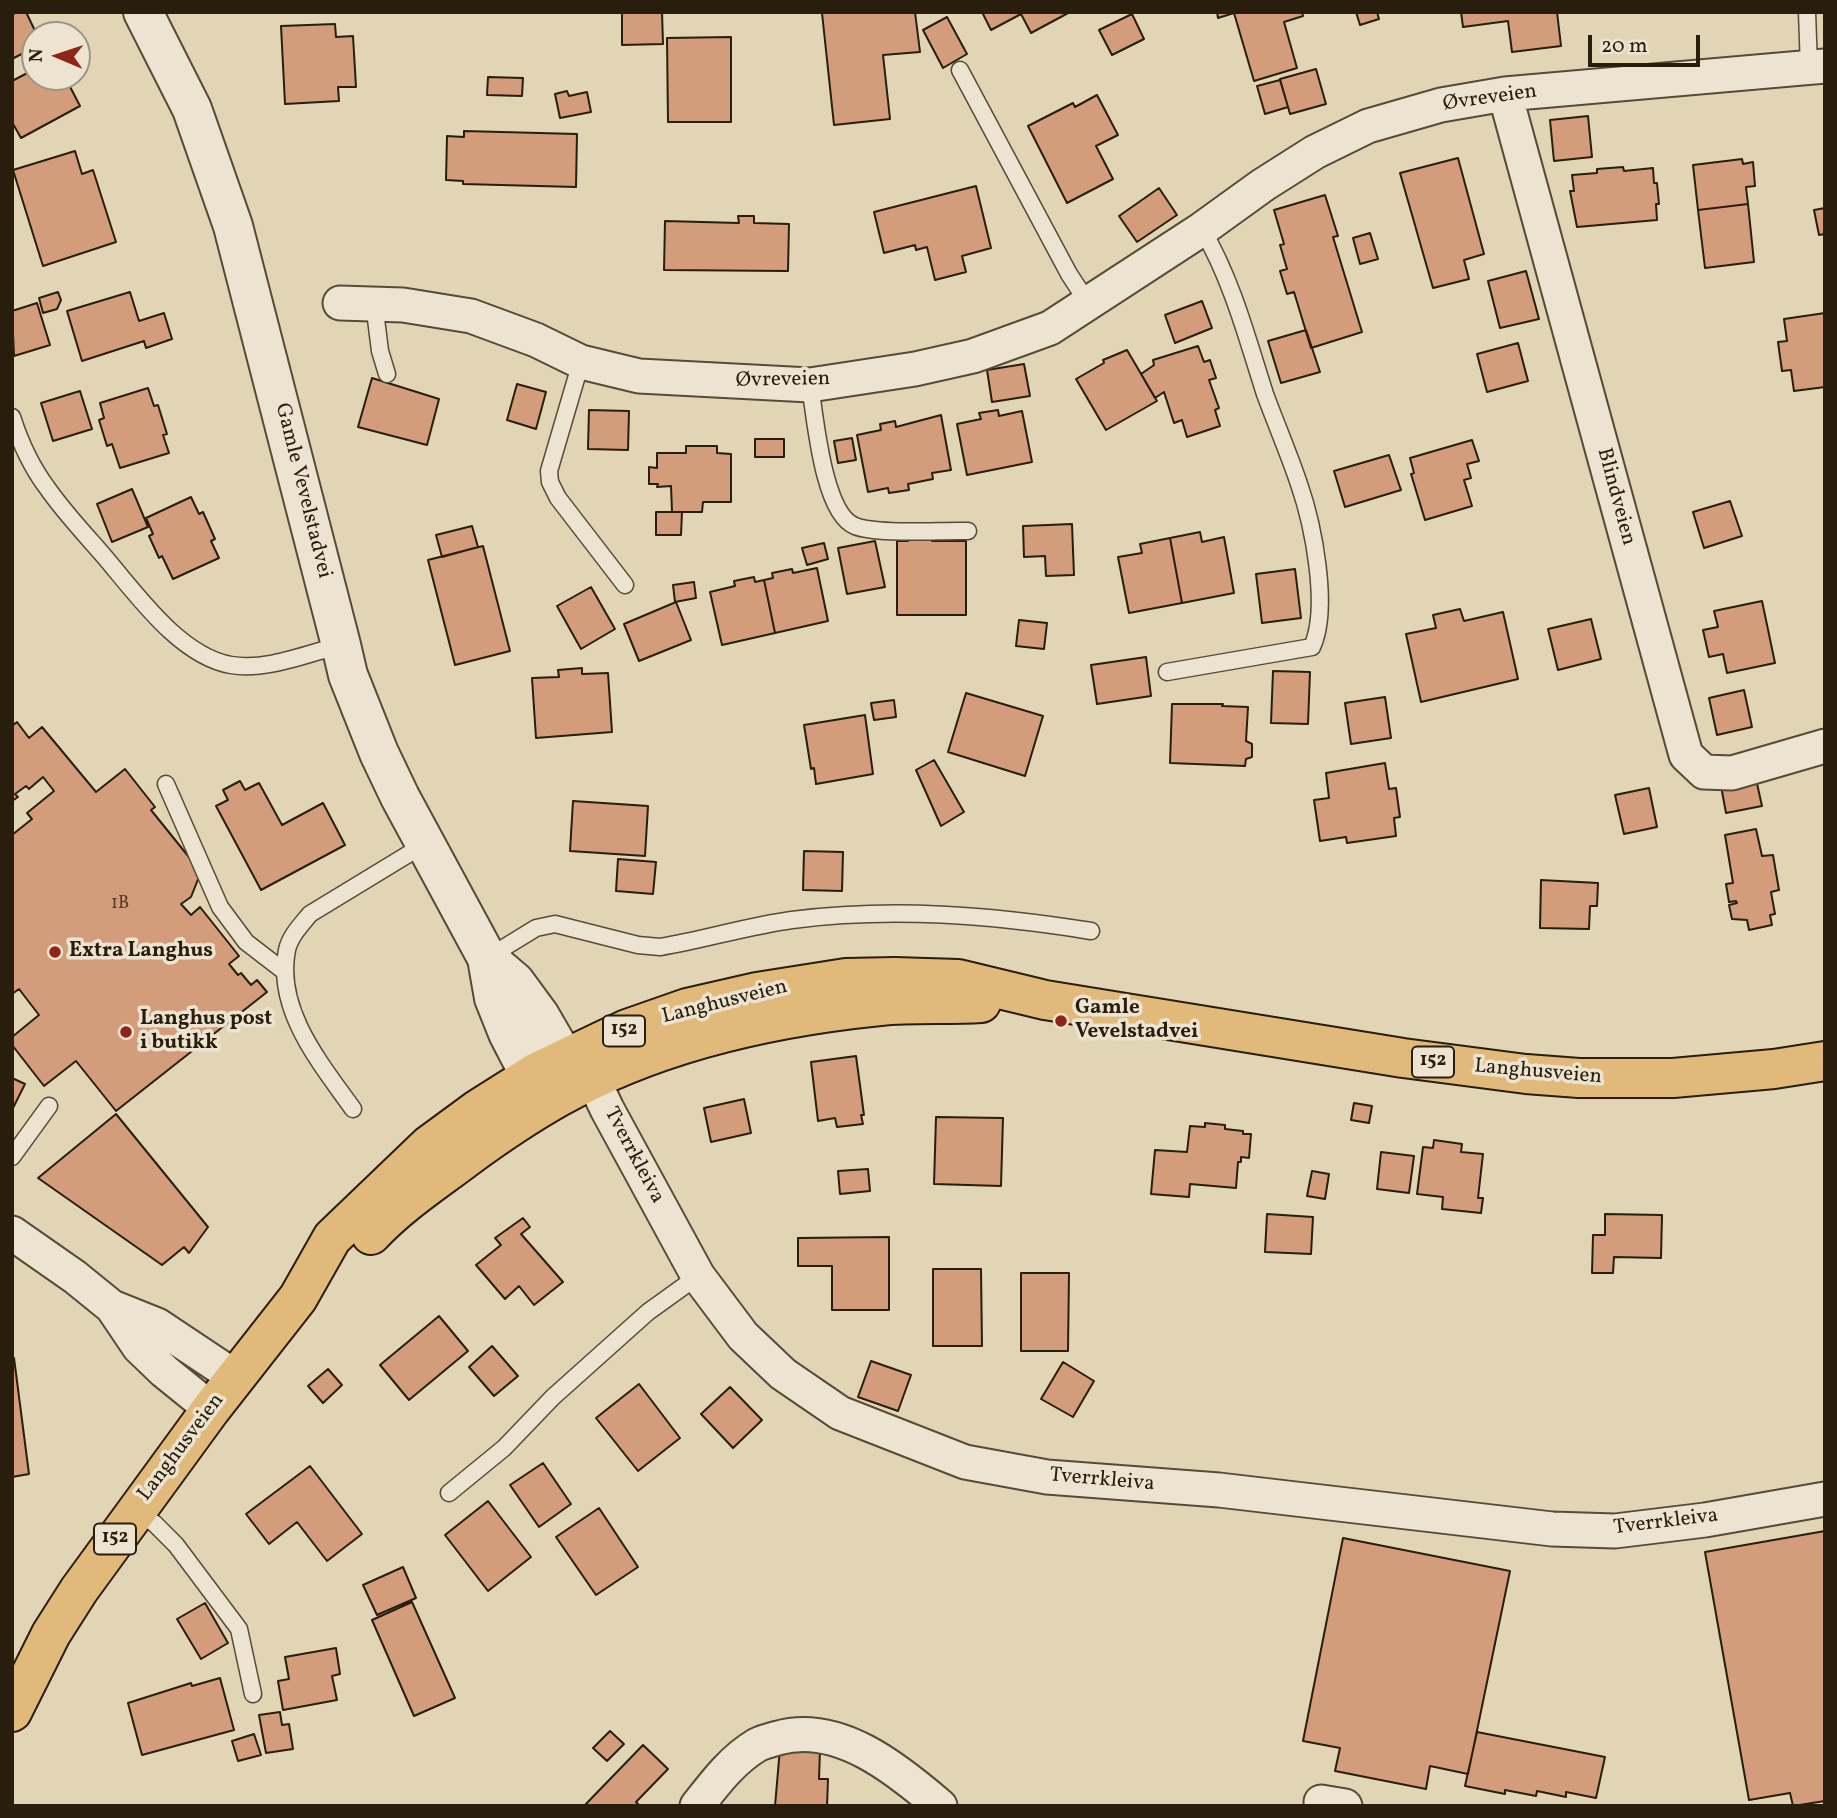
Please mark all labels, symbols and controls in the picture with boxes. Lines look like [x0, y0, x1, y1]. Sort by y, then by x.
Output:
north arrow [21, 21, 91, 91]
scale bar [1592, 21, 1704, 65]
text: 20 m [1601, 32, 1647, 61]
text: N [24, 48, 50, 63]
street label: Øvreveien [1441, 80, 1539, 118]
street label: Øvreveien [735, 368, 831, 394]
street label: Gamle Vevelstadvei [268, 401, 336, 581]
street label: Blindveien [1590, 446, 1640, 548]
house number: 1B [111, 894, 129, 916]
place label: Extra Langhus [69, 939, 213, 965]
marker: Extra Langhus [47, 944, 63, 960]
street label: Langhusveien [660, 975, 790, 1031]
place label: Gamle Vevelstadvei [1075, 996, 1198, 1046]
place label: Langhus post i butikk [140, 1007, 272, 1057]
marker: Gamle Vevelstadvei [1053, 1013, 1069, 1029]
road number: 152 [603, 1015, 645, 1046]
marker: Langhus post i butikk [118, 1024, 134, 1040]
road number: 152 [1412, 1046, 1454, 1078]
street label: Langhusveien [1473, 1055, 1603, 1091]
street label: Tverrkleiva [597, 1104, 669, 1208]
street label: Langhusveien [133, 1389, 231, 1507]
street label: Tverrkleiva [1048, 1464, 1156, 1498]
street label: Tverrkleiva [1612, 1504, 1720, 1542]
road number: 152 [94, 1524, 136, 1554]

